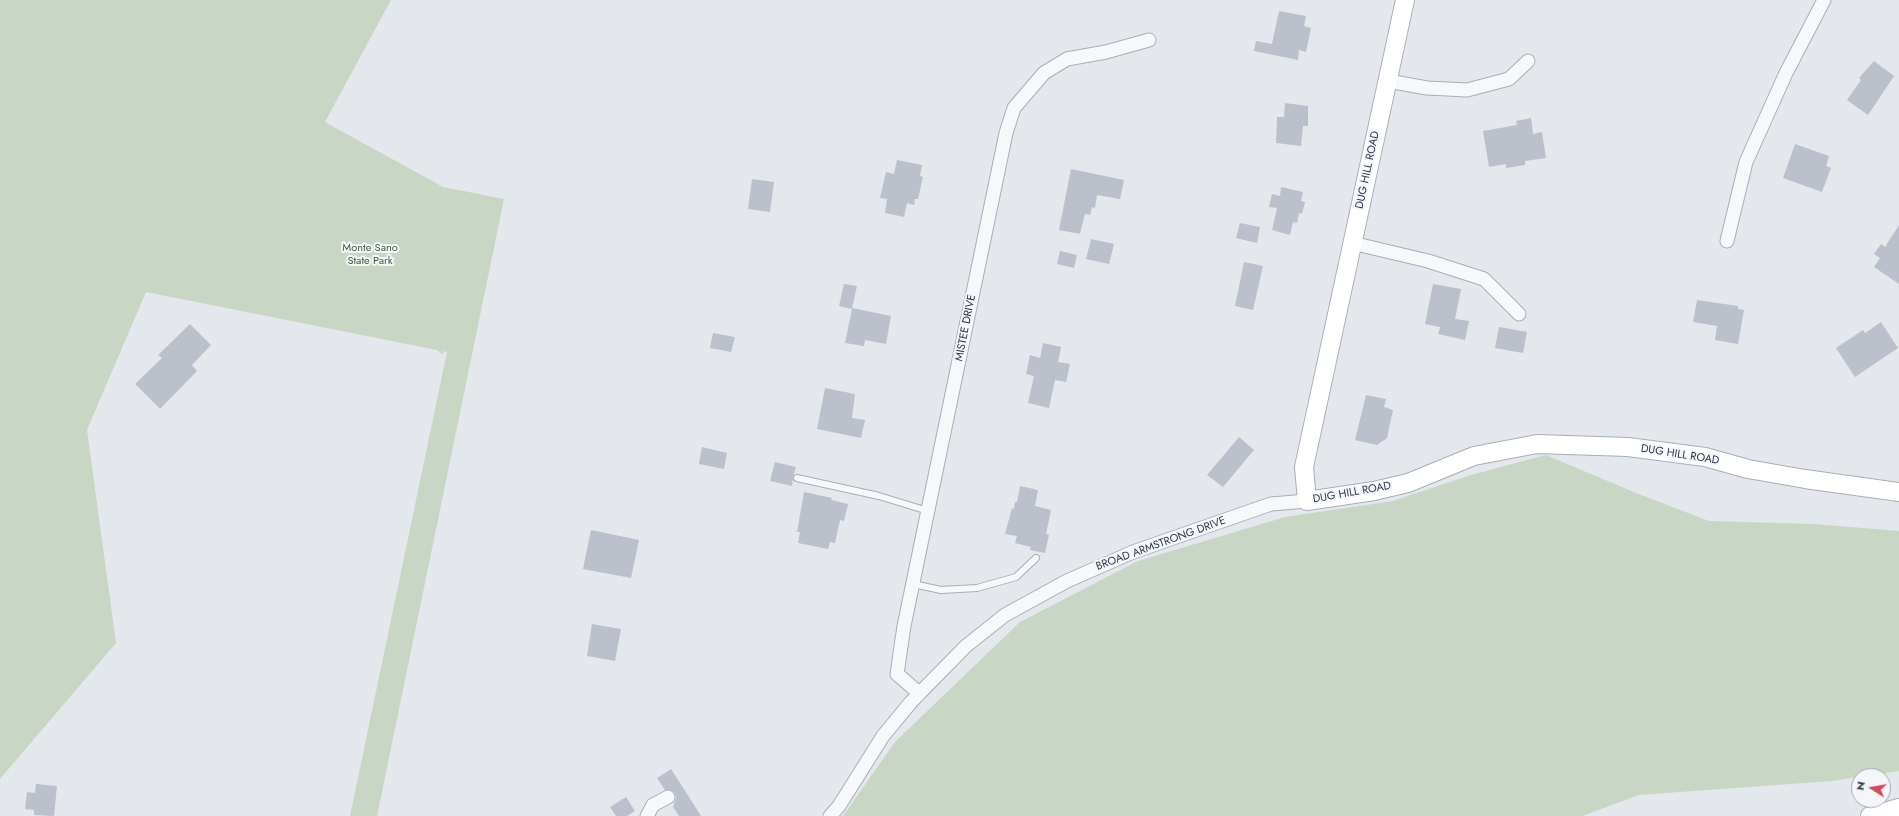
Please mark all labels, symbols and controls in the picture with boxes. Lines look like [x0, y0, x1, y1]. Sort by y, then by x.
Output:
street label: DUG HILL ROAD [1353, 130, 1383, 210]
park label: Monte Sano State Park [342, 241, 398, 267]
street label: MISTEE DRIVE [953, 293, 979, 363]
street label: DUG HILL ROAD [1640, 442, 1720, 468]
street label: DUG HILL ROAD [1312, 480, 1392, 506]
street label: BROAD ARMSTRONG DRIVE [1094, 514, 1228, 574]
north arrow [1851, 768, 1891, 808]
text: N [1852, 780, 1869, 792]

